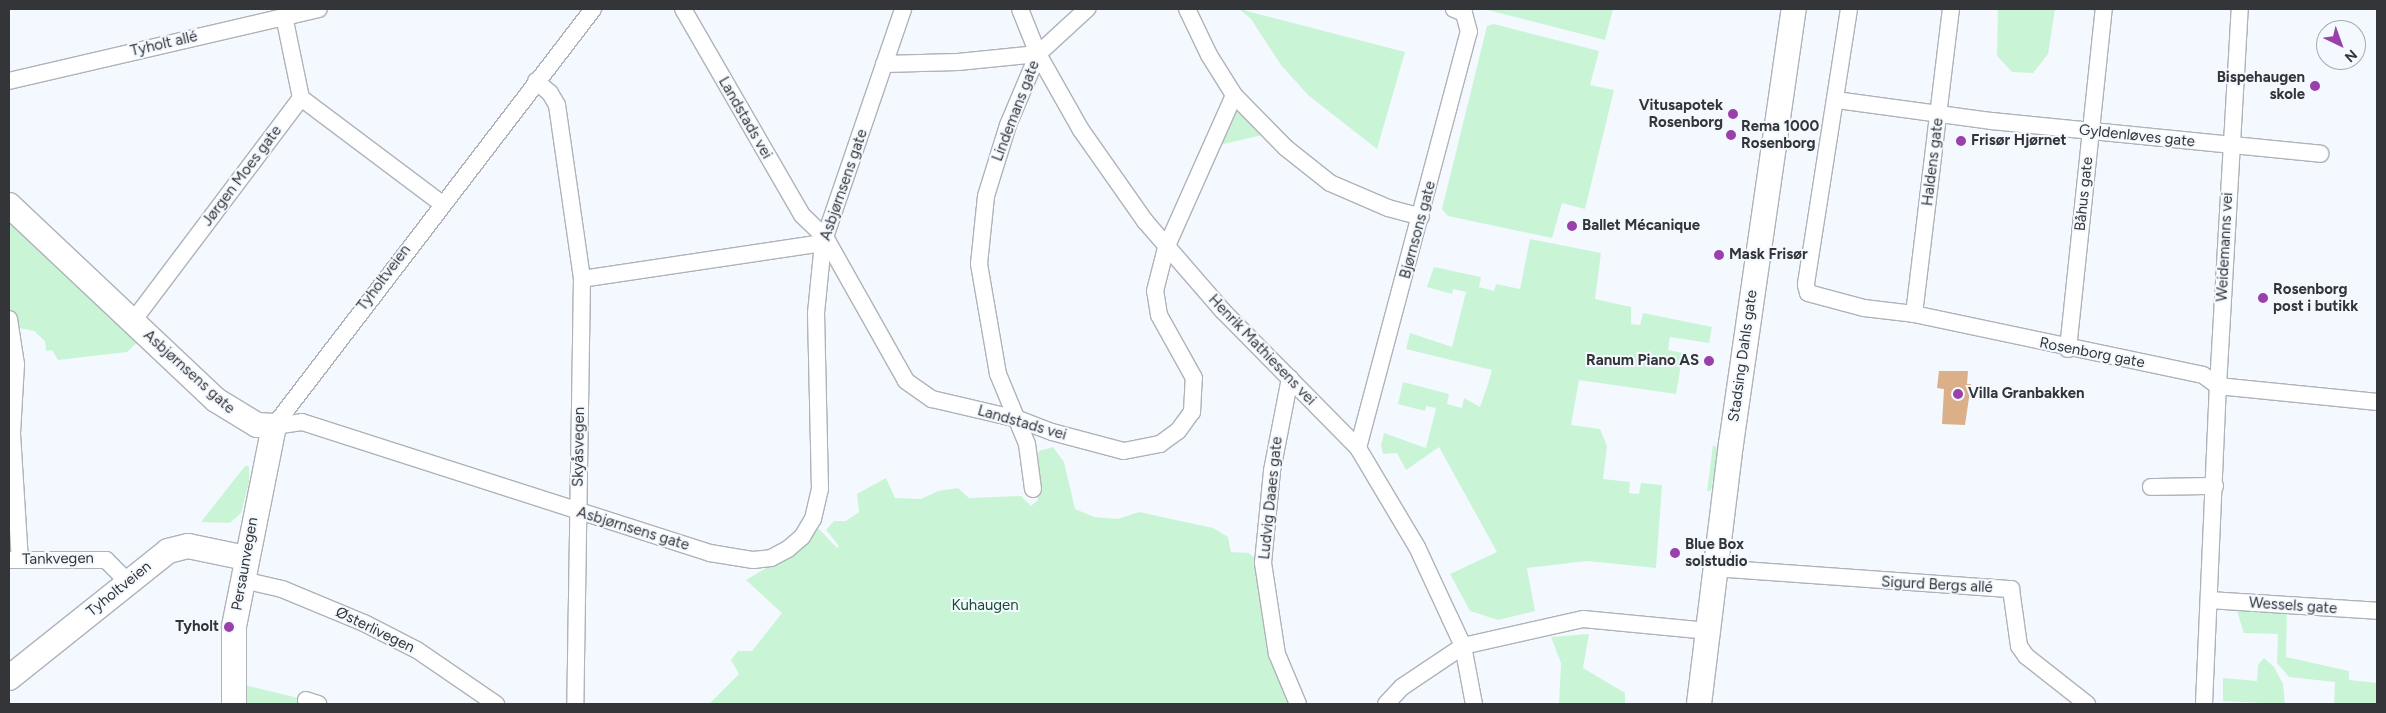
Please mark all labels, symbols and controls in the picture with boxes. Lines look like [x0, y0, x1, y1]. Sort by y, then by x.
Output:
north arrow [2316, 20, 2366, 70]
street label: Tyholt allé [129, 28, 199, 60]
text: N [2341, 46, 2360, 66]
street label: Lindemans gate [989, 58, 1043, 164]
place label: Bispehaugen skole [2217, 68, 2305, 103]
street label: Landstads vei [714, 74, 776, 162]
marker: Bispehaugen skole [2309, 80, 2321, 92]
place label: Vitusapotek Rosenborg [1639, 96, 1723, 131]
marker: Vitusapotek Rosenborg [1727, 108, 1739, 120]
place label: Rema 1000 Rosenborg [1741, 117, 1819, 152]
street label: Haldens gate [1919, 117, 1947, 207]
street label: Gyldenløves gate [2078, 121, 2196, 151]
street label: Jørgen Moes gate [198, 122, 286, 230]
street label: Asbjørnsens gate [817, 127, 871, 243]
marker: Rema 1000 Rosenborg [1725, 129, 1737, 141]
place label: Frisør Hjørnet [1971, 132, 2067, 150]
marker: Frisør Hjørnet [1955, 135, 1967, 147]
street label: Båhus gate [2071, 156, 2097, 232]
street label: Bjørnsons gate [1396, 179, 1440, 281]
street label: Weidemanns vei [2213, 192, 2237, 302]
place label: Ballet Mécanique [1582, 217, 1700, 235]
marker: Ballet Mécanique [1566, 220, 1578, 232]
street label: Tyholtveien [353, 241, 415, 315]
place label: Mask Frisør [1729, 246, 1808, 264]
marker: Mask Frisør [1713, 249, 1725, 261]
place label: Rosenborg post i butikk [2273, 280, 2358, 315]
street label: Stadsing Dahls gate [1725, 289, 1761, 423]
street label: Henrik Mathiesens vei [1204, 291, 1320, 409]
marker: Rosenborg post i butikk [2257, 292, 2269, 304]
street label: Asbjørnsens gate [140, 326, 238, 418]
street label: Rosenborg gate [2038, 334, 2146, 372]
place label: Ranum Piano AS [1586, 352, 1699, 370]
marker: Ranum Piano AS [1703, 355, 1715, 367]
place label: Villa Granbakken [1968, 385, 2085, 403]
marker: Villa Granbakken [1952, 388, 1964, 400]
street label: Landstads vei [975, 402, 1069, 444]
street label: Skyåsvegen [569, 407, 589, 487]
street label: Ludvig Daaes gate [1256, 436, 1286, 560]
street label: Asbjørnsens gate [575, 503, 691, 555]
street label: Persaunvegen [228, 516, 262, 612]
place label: Blue Box solstudio [1685, 535, 1748, 570]
marker: Blue Box solstudio [1669, 547, 1681, 559]
street label: Tankvegen [22, 549, 94, 569]
street label: Tyholtveien [83, 557, 155, 621]
street label: Sigurd Bergs allé [1881, 573, 1993, 597]
street label: Wessels gate [2248, 594, 2338, 618]
park label: Kuhaugen [951, 597, 1019, 615]
street label: Østerlivegen [333, 603, 417, 657]
place label: Tyholt [175, 618, 219, 636]
marker: Tyholt [223, 621, 235, 633]

